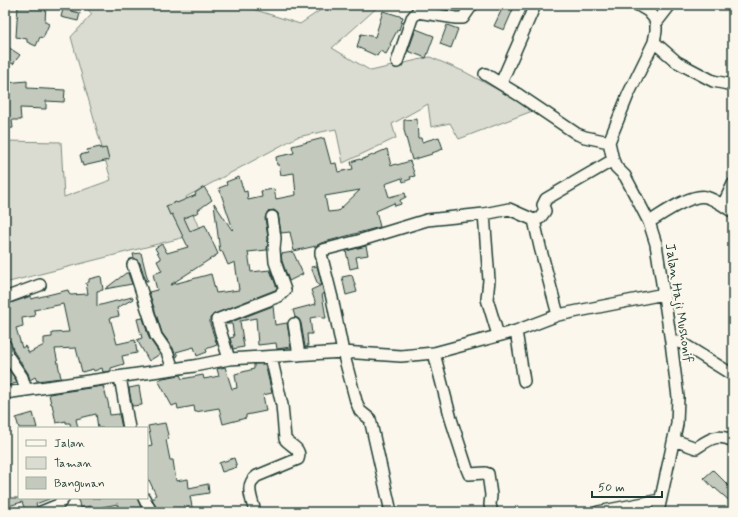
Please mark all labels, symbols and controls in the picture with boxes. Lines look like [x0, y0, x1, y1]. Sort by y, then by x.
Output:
street label: Jalan Haji Mushonif [661, 242, 697, 364]
legend [18, 427, 148, 499]
text: Jalan [54, 436, 86, 452]
text: Taman [54, 456, 93, 472]
scale bar [592, 473, 662, 499]
text: Bangunan [54, 476, 105, 492]
text: 50 m [598, 480, 625, 496]

